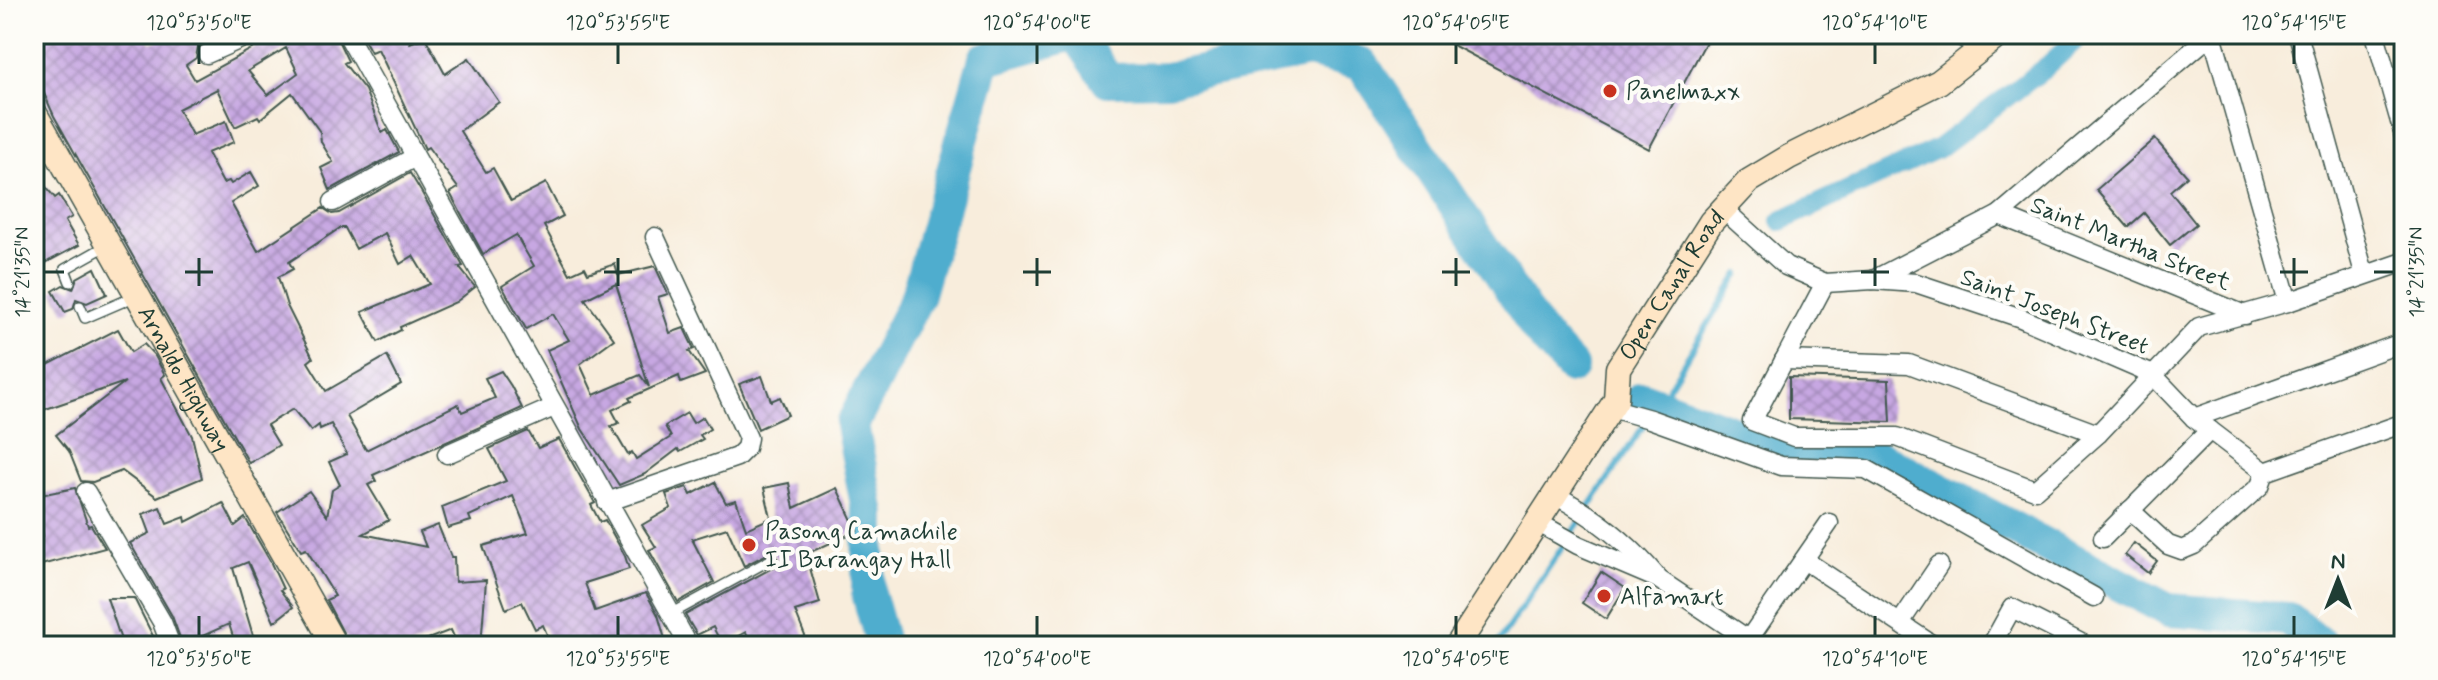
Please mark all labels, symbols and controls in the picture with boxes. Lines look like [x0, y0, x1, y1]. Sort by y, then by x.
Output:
text: 120°53'50"E [146, 10, 252, 37]
text: 120°53'55"E [566, 10, 670, 37]
text: 120°54'00"E [983, 10, 1091, 37]
text: 120°54'05"E [1402, 10, 1510, 37]
text: 120°54'10"E [1822, 10, 1928, 37]
text: 120°54'15"E [2241, 10, 2347, 37]
place label: Panelmaxx [1626, 77, 1740, 108]
marker: Panelmaxx [1601, 82, 1619, 100]
street label: Saint Martha Street [2026, 190, 2235, 299]
street label: Open Canal Road [1613, 203, 1732, 367]
text: 14°21'35"N [10, 227, 37, 317]
text: 14°21'35"N [2404, 227, 2431, 317]
street label: Saint Joseph Street [1956, 262, 2153, 363]
street label: Arnaldo Highway [129, 301, 236, 458]
place label: Pasong Camachile II Barangay Hall [765, 517, 958, 576]
marker: Pasong Camachile II Barangay Hall [740, 536, 758, 554]
north arrow [2298, 540, 2378, 620]
text: N [2331, 548, 2345, 576]
place label: Alfamart [1620, 582, 1723, 613]
marker: Alfamart [1595, 587, 1613, 605]
text: 120°53'50"E [146, 646, 252, 673]
text: 120°53'55"E [566, 646, 670, 673]
text: 120°54'00"E [983, 646, 1091, 673]
text: 120°54'05"E [1402, 646, 1510, 673]
text: 120°54'10"E [1822, 646, 1928, 673]
text: 120°54'15"E [2241, 646, 2347, 673]

